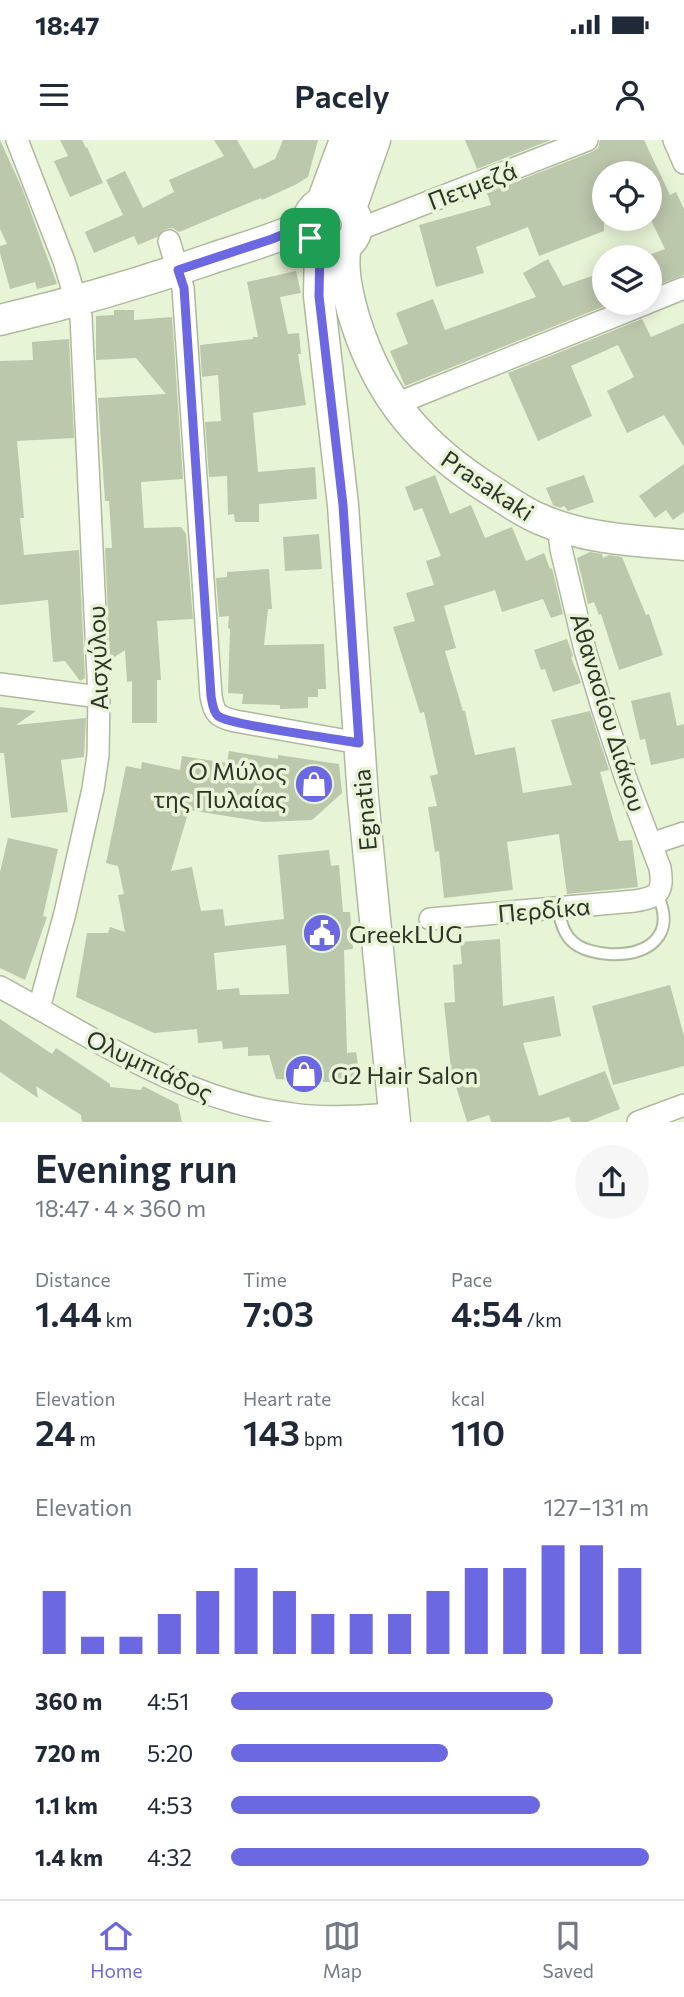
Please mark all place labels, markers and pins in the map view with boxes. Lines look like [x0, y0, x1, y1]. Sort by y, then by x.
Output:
pin [280, 208, 340, 268]
place label: Ο Μύλος της Πυλαίας [153, 756, 287, 813]
shop icon: Ο Μύλος της Πυλαίας [293, 763, 335, 805]
public building icon: GreekLUG [301, 912, 343, 954]
place label: GreekLUG [349, 919, 463, 948]
shop icon: G2 Hair Salon [283, 1053, 325, 1095]
place label: G2 Hair Salon [331, 1060, 478, 1089]

